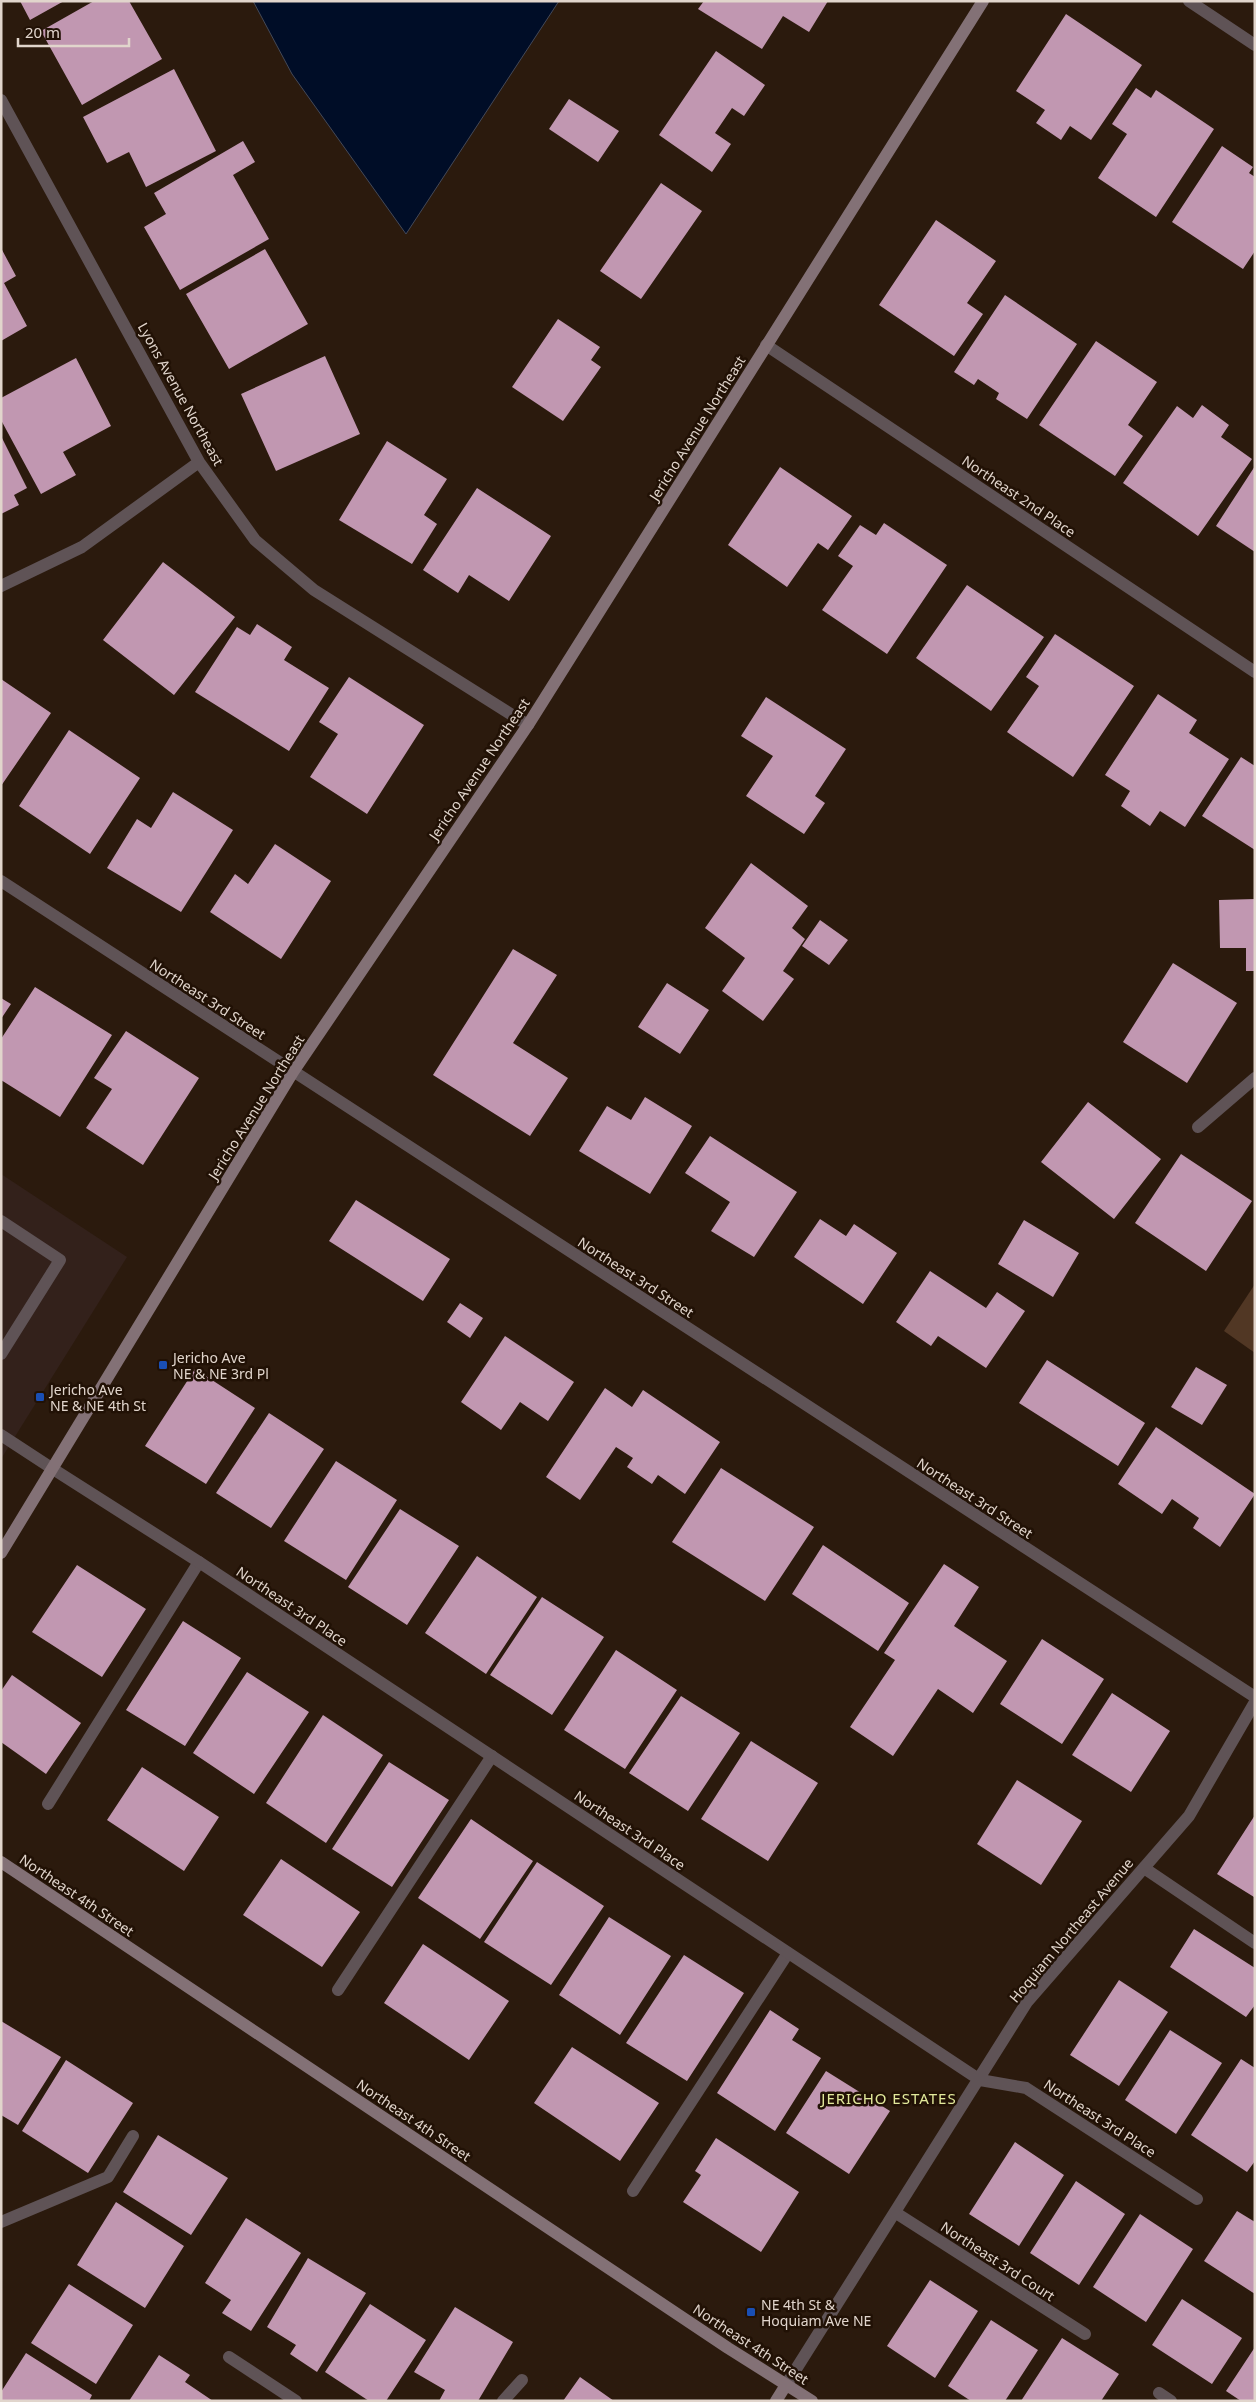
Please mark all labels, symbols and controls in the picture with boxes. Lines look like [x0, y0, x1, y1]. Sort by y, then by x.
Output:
scale bar [18, 15, 129, 47]
text: 20 m [25, 22, 60, 42]
street label: Lyons Avenue Northeast [134, 319, 228, 469]
street label: Jericho Avenue Northeast [644, 352, 749, 506]
street label: Northeast 2nd Place [958, 451, 1080, 541]
street label: Jericho Avenue Northeast [423, 694, 534, 845]
street label: Northeast 3rd Street [146, 954, 270, 1044]
street label: Jericho Avenue Northeast [203, 1031, 308, 1185]
street label: Northeast 3rd Street [574, 1232, 698, 1322]
place label: Jericho Ave NE & NE 3rd Pl [171, 1348, 269, 1383]
marker: Jericho Ave NE & NE 3rd Pl [157, 1359, 169, 1371]
place label: Jericho Ave NE & NE 4th St [48, 1380, 146, 1415]
marker: Jericho Ave NE & NE 4th St [34, 1391, 46, 1403]
street label: Northeast 3rd Street [913, 1453, 1037, 1543]
street label: Northeast 3rd Place [233, 1562, 351, 1650]
street label: Northeast 3rd Place [571, 1786, 689, 1874]
street label: Northeast 4th Street [16, 1850, 138, 1940]
street label: Hoquiam Northeast Avenue [1005, 1854, 1137, 2006]
street label: Northeast 4th Street [353, 2075, 475, 2165]
street label: Northeast 3rd Place [1040, 2075, 1160, 2161]
district label: JERICHO ESTATES [819, 2088, 957, 2108]
street label: Northeast 3rd Court [937, 2217, 1059, 2305]
place label: NE 4th St & Hoquiam Ave NE [761, 2295, 871, 2330]
street label: Northeast 4th Street [690, 2299, 812, 2389]
marker: NE 4th St & Hoquiam Ave NE [745, 2306, 757, 2318]

